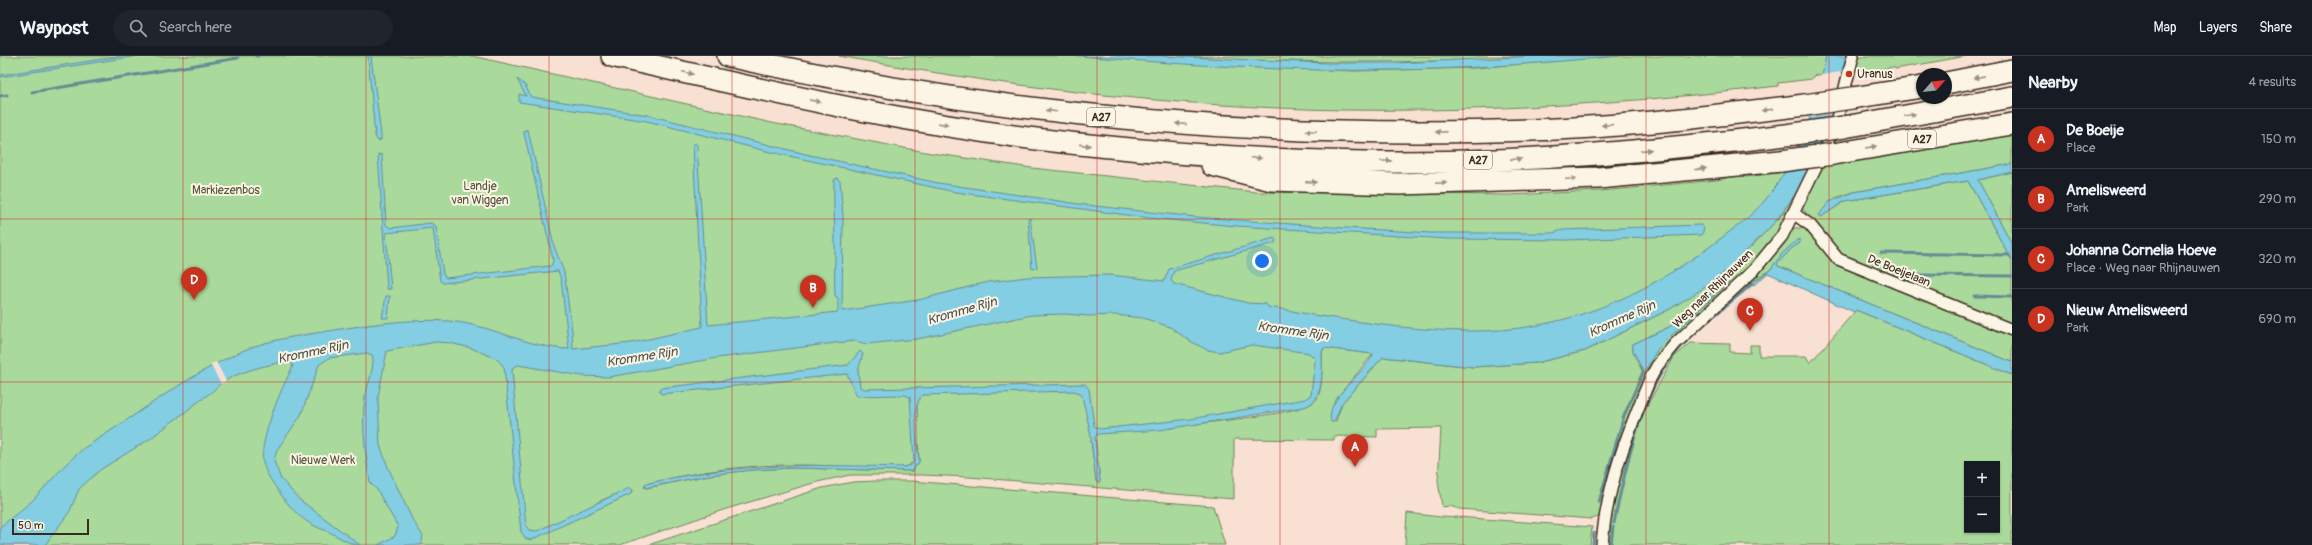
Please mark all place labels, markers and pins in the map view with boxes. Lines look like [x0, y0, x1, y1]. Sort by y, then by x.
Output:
place label: Uranus [1857, 67, 1893, 82]
marker: Uranus [1844, 69, 1854, 79]
pin: D [181, 267, 207, 300]
pin: B [800, 275, 826, 308]
pin: C [1737, 298, 1763, 331]
pin: A [1342, 434, 1368, 467]

